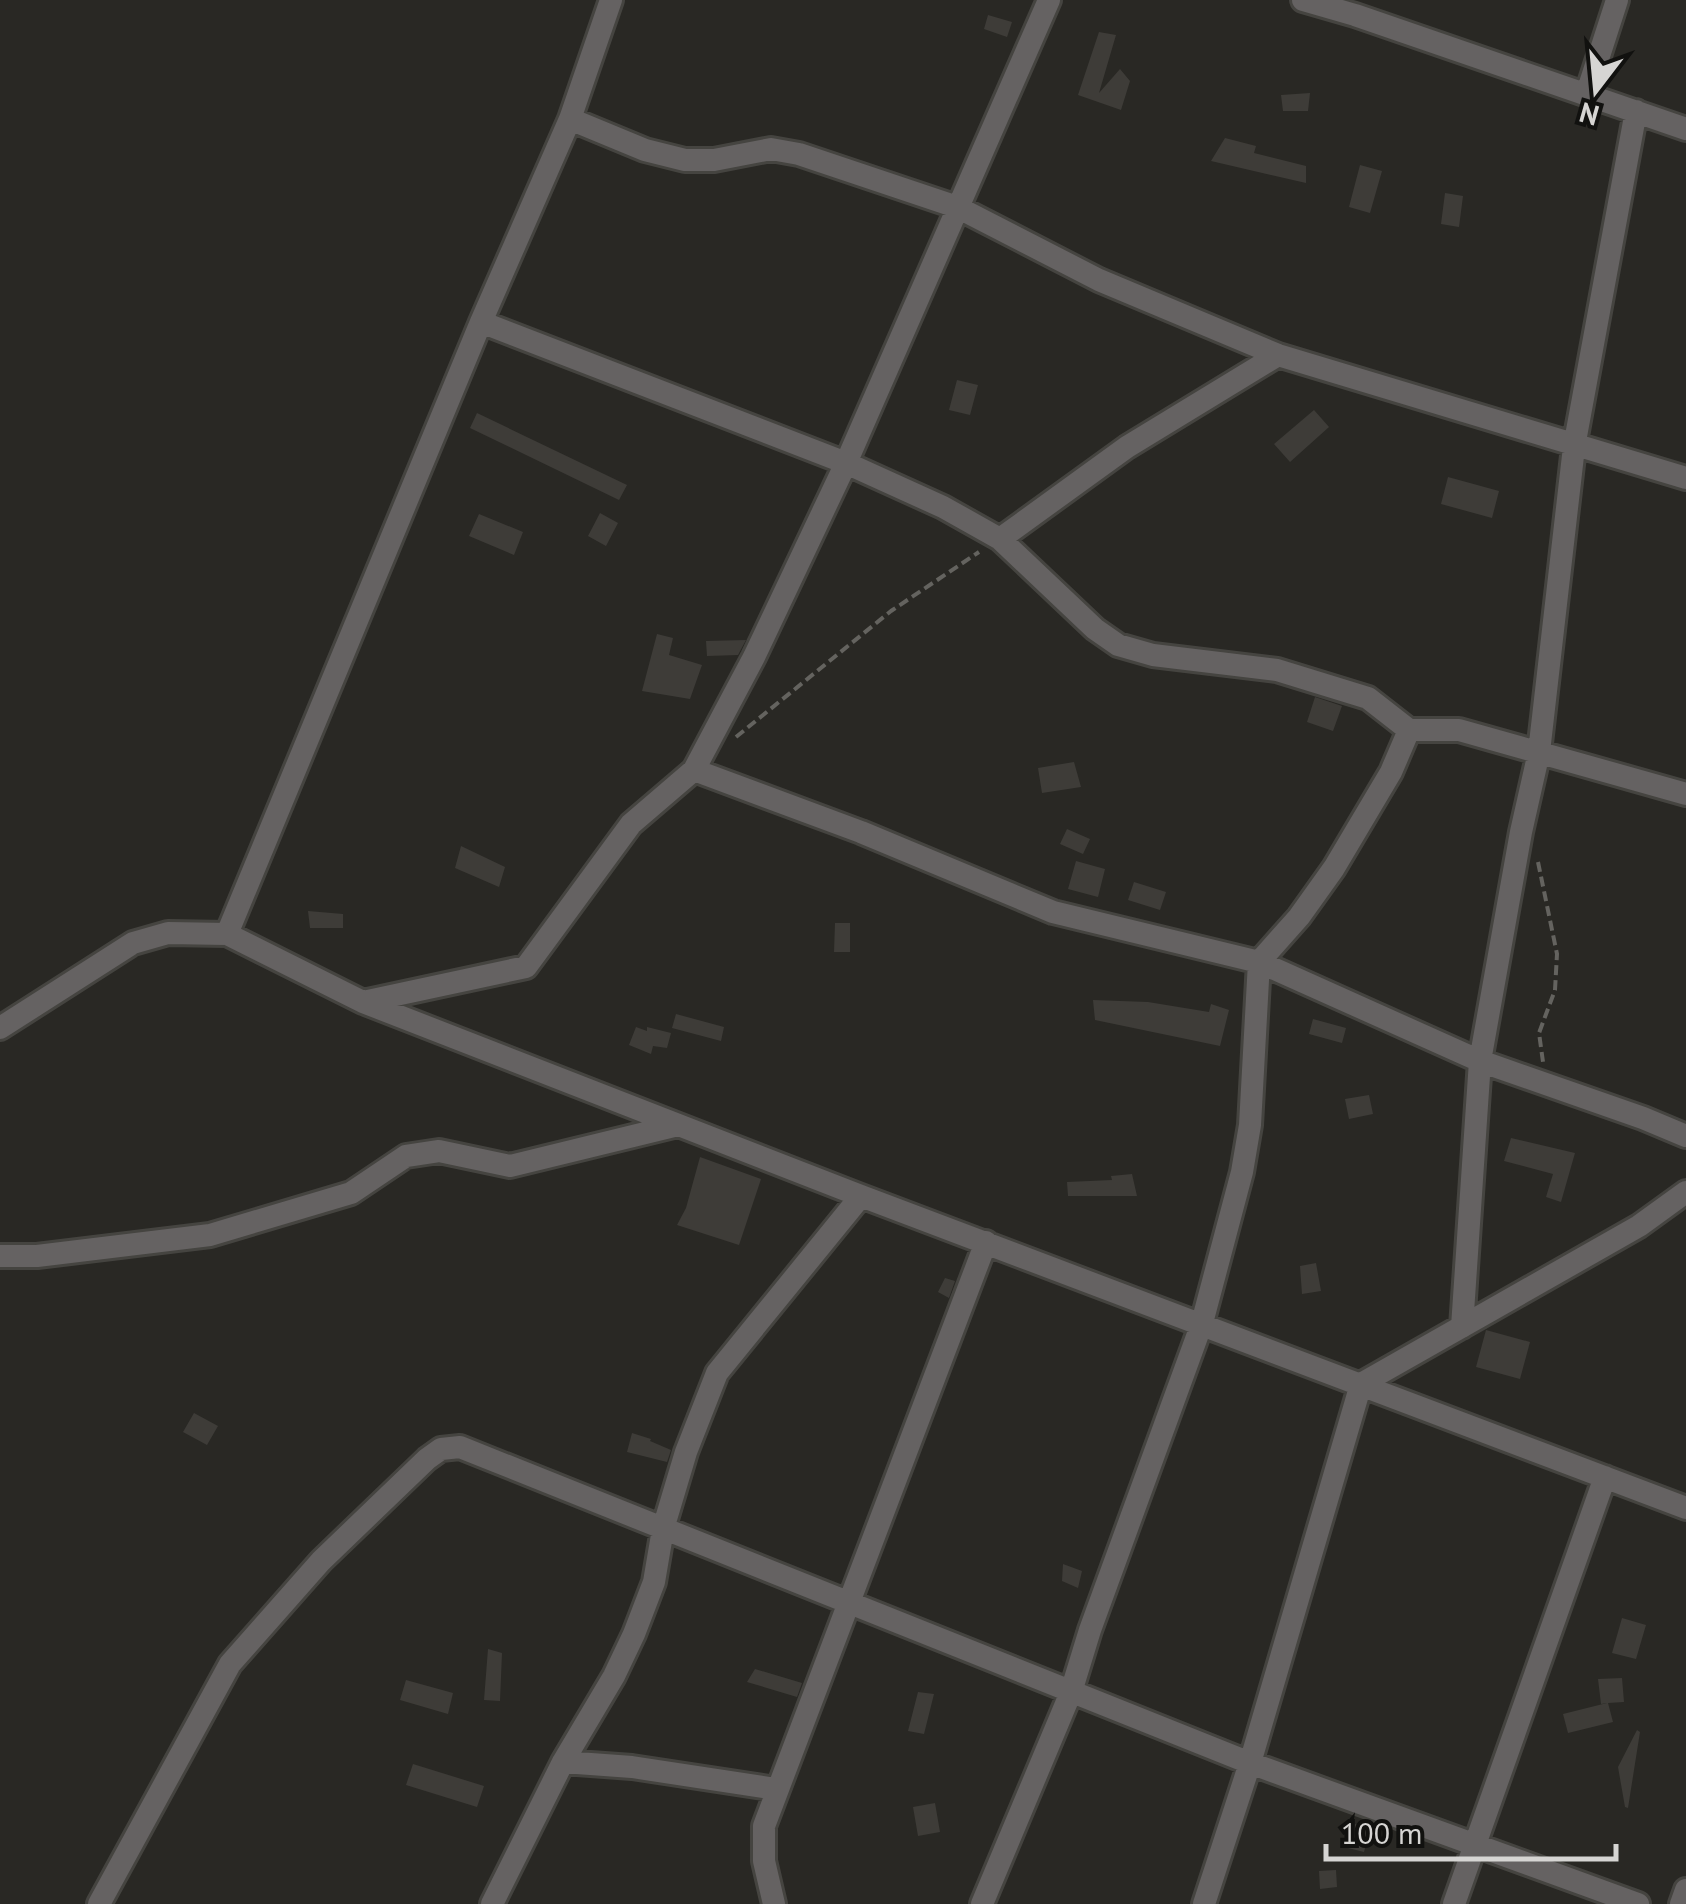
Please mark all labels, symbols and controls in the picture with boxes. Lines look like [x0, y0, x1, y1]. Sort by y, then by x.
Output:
north arrow [1546, 40, 1646, 140]
text: N [1575, 94, 1603, 135]
scale bar [1326, 1799, 1616, 1861]
text: 100 m [1341, 1813, 1422, 1852]

